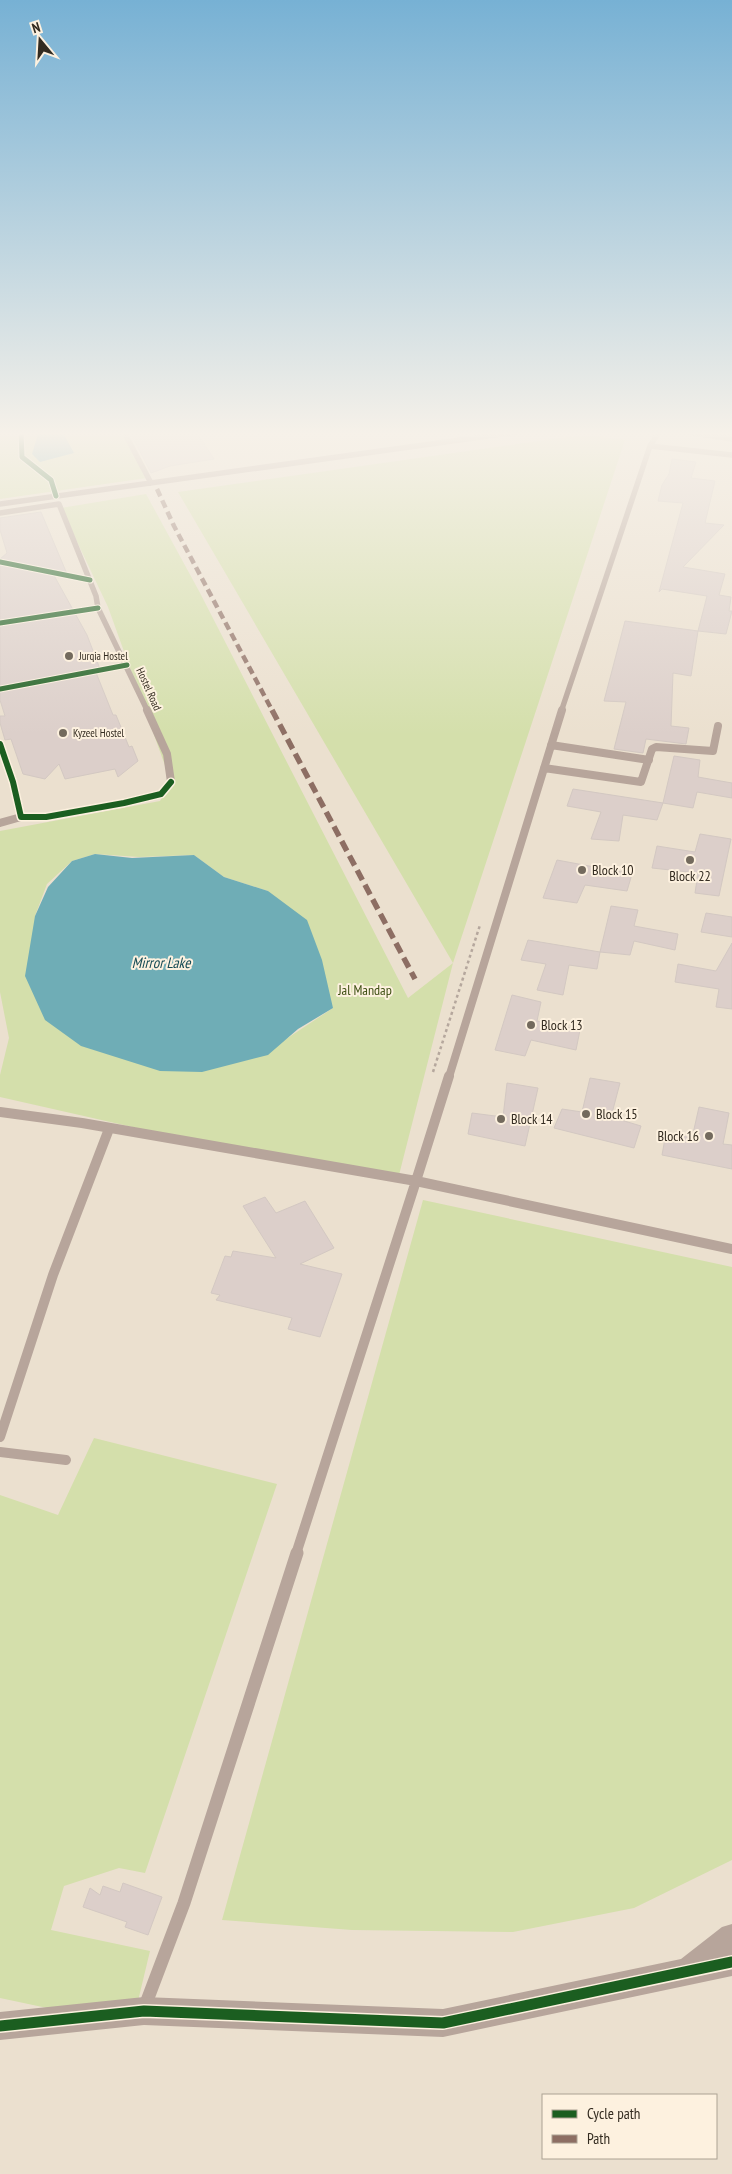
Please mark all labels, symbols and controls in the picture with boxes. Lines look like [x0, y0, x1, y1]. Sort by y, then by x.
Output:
north arrow [15, 15, 65, 65]
text: N [30, 18, 42, 37]
place label: Jurqia Hostel [78, 649, 128, 663]
marker: Jurqia Hostel [63, 650, 75, 662]
street label: Hostel Road [133, 665, 165, 713]
place label: Kyzeel Hostel [73, 726, 125, 740]
marker: Kyzeel Hostel [57, 727, 69, 739]
marker: Block 22 [684, 854, 696, 866]
place label: Block 10 [592, 861, 634, 879]
marker: Block 10 [576, 864, 588, 876]
place label: Block 22 [669, 867, 711, 885]
water label: Mirror Lake [132, 953, 191, 972]
park label: Jal Mandap [337, 981, 392, 999]
place label: Block 13 [541, 1016, 583, 1034]
marker: Block 13 [525, 1019, 537, 1031]
place label: Block 15 [596, 1105, 638, 1123]
marker: Block 15 [580, 1108, 592, 1120]
place label: Block 14 [511, 1110, 553, 1128]
marker: Block 14 [495, 1113, 507, 1125]
place label: Block 16 [657, 1127, 699, 1145]
marker: Block 16 [703, 1130, 715, 1142]
legend [542, 2094, 717, 2159]
text: Cycle path [587, 2104, 640, 2123]
text: Path [587, 2129, 610, 2148]

